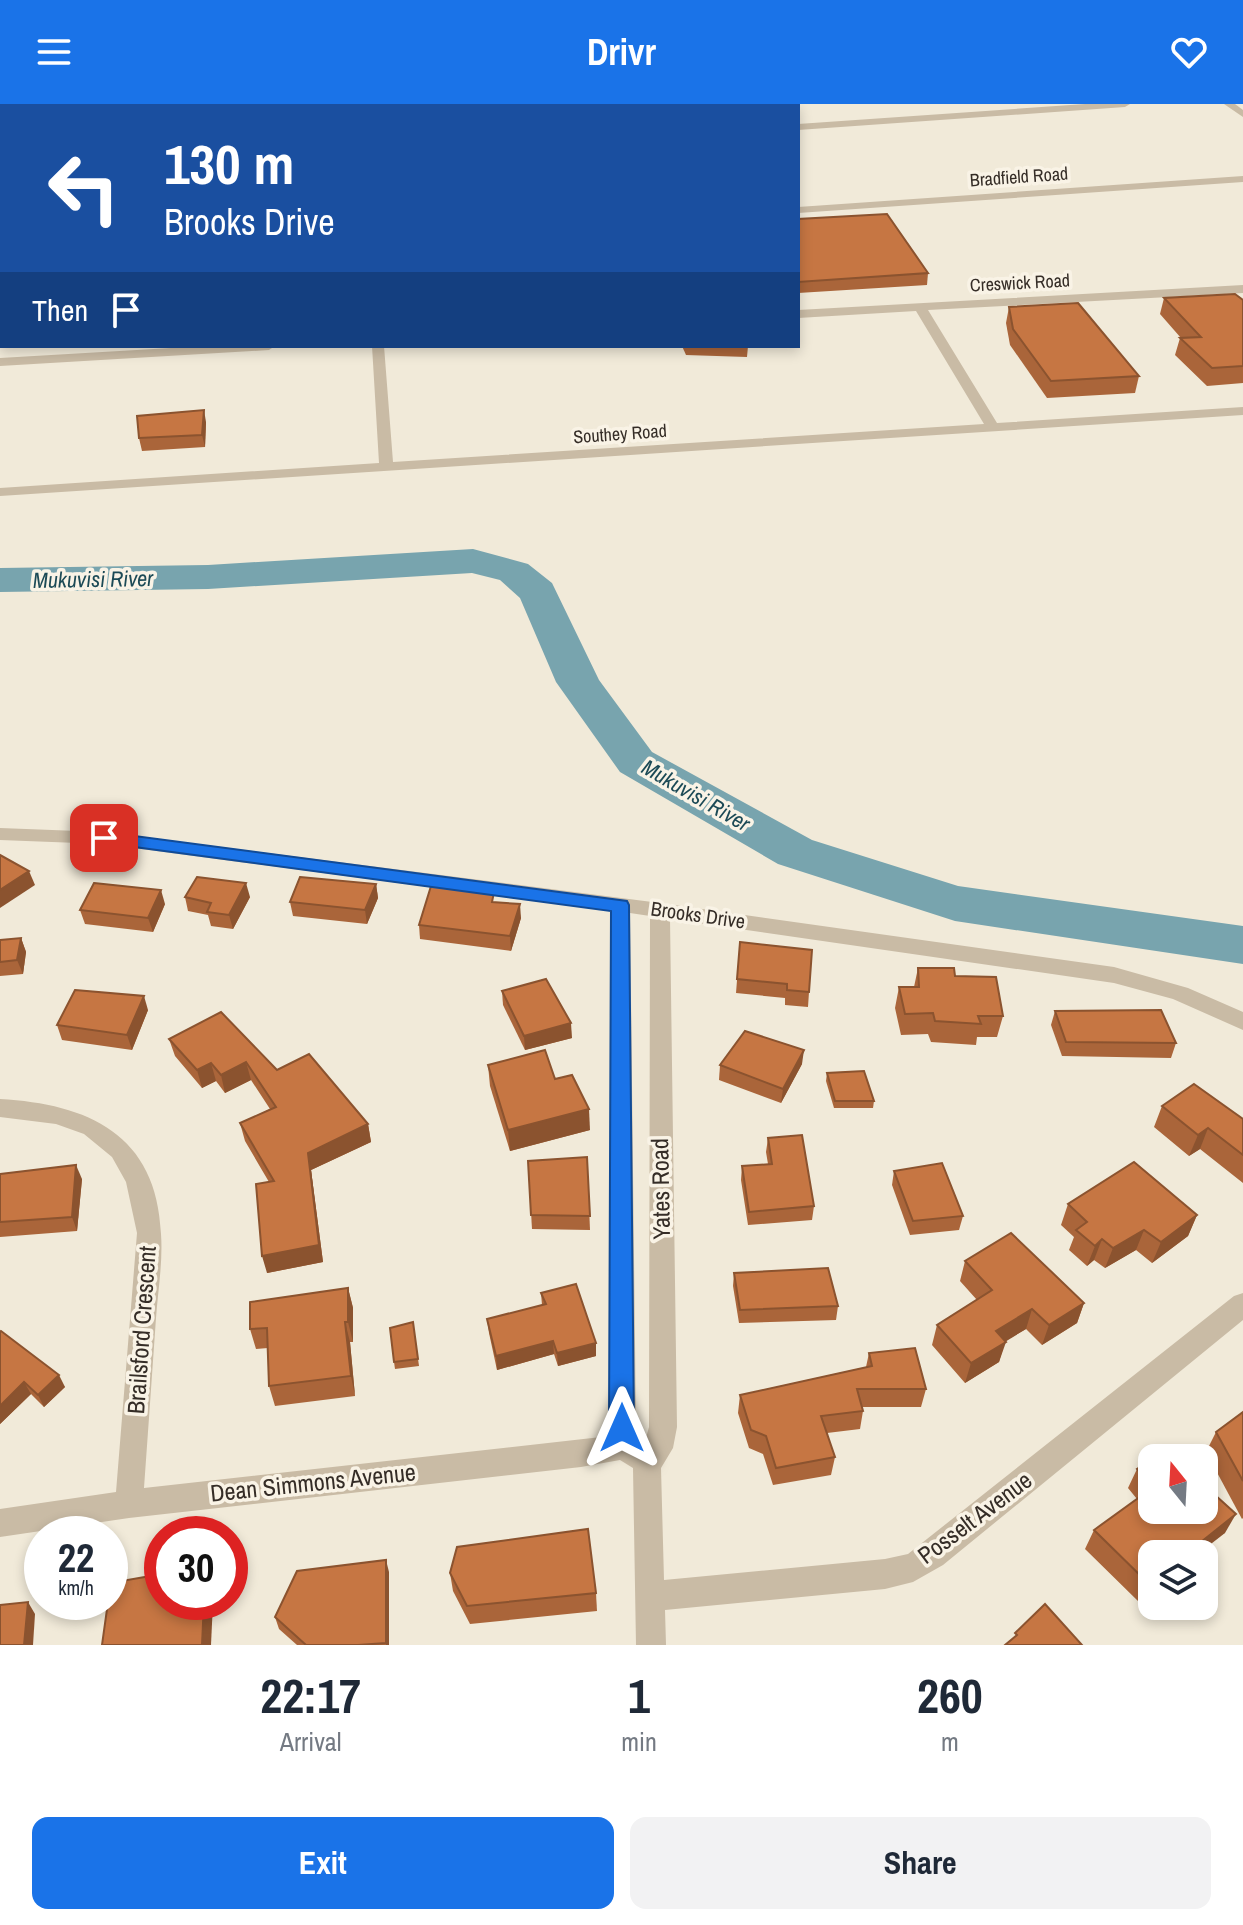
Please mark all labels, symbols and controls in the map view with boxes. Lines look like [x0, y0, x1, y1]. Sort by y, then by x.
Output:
text: Drivr [587, 28, 656, 76]
icon: menu [32, 30, 76, 74]
icon: heart [1167, 30, 1211, 74]
text: 130 m [164, 126, 294, 201]
icon: left [32, 136, 136, 240]
street label: Bradfield Road [969, 161, 1069, 192]
text: Brooks Drive [164, 198, 335, 246]
street label: Creswick Road [969, 267, 1071, 298]
icon: arrive [104, 288, 148, 332]
text: Then [32, 290, 88, 330]
street label: Southey Road [572, 418, 667, 449]
water label: Mukuvisi River [33, 563, 154, 595]
water label: Mukuvisi River [636, 752, 756, 839]
pin [70, 804, 138, 872]
icon: arrive [82, 816, 126, 860]
street label: Brooks Drive [649, 895, 747, 934]
street label: Yates Road [643, 1138, 677, 1240]
street label: Brailsford Crescent [119, 1244, 163, 1415]
position arrow [580, 1386, 664, 1470]
north arrow [1138, 1444, 1218, 1524]
map controls [1138, 1444, 1218, 1620]
street label: Dean Simmons Avenue [209, 1455, 417, 1509]
street label: Posselt Avenue [911, 1464, 1038, 1571]
speed limit sign: 30 [144, 1516, 248, 1620]
text: 22 [58, 1531, 94, 1584]
button: layers [1138, 1540, 1218, 1620]
text: km/h [58, 1574, 94, 1601]
text: 22:17 [260, 1663, 361, 1728]
text: 1 [628, 1663, 650, 1728]
text: 260 [917, 1663, 983, 1728]
text: Arrival [280, 1724, 341, 1759]
text: min [621, 1724, 657, 1759]
text: m [941, 1724, 959, 1759]
button: Exit [32, 1817, 614, 1909]
button: Share [630, 1817, 1211, 1909]

